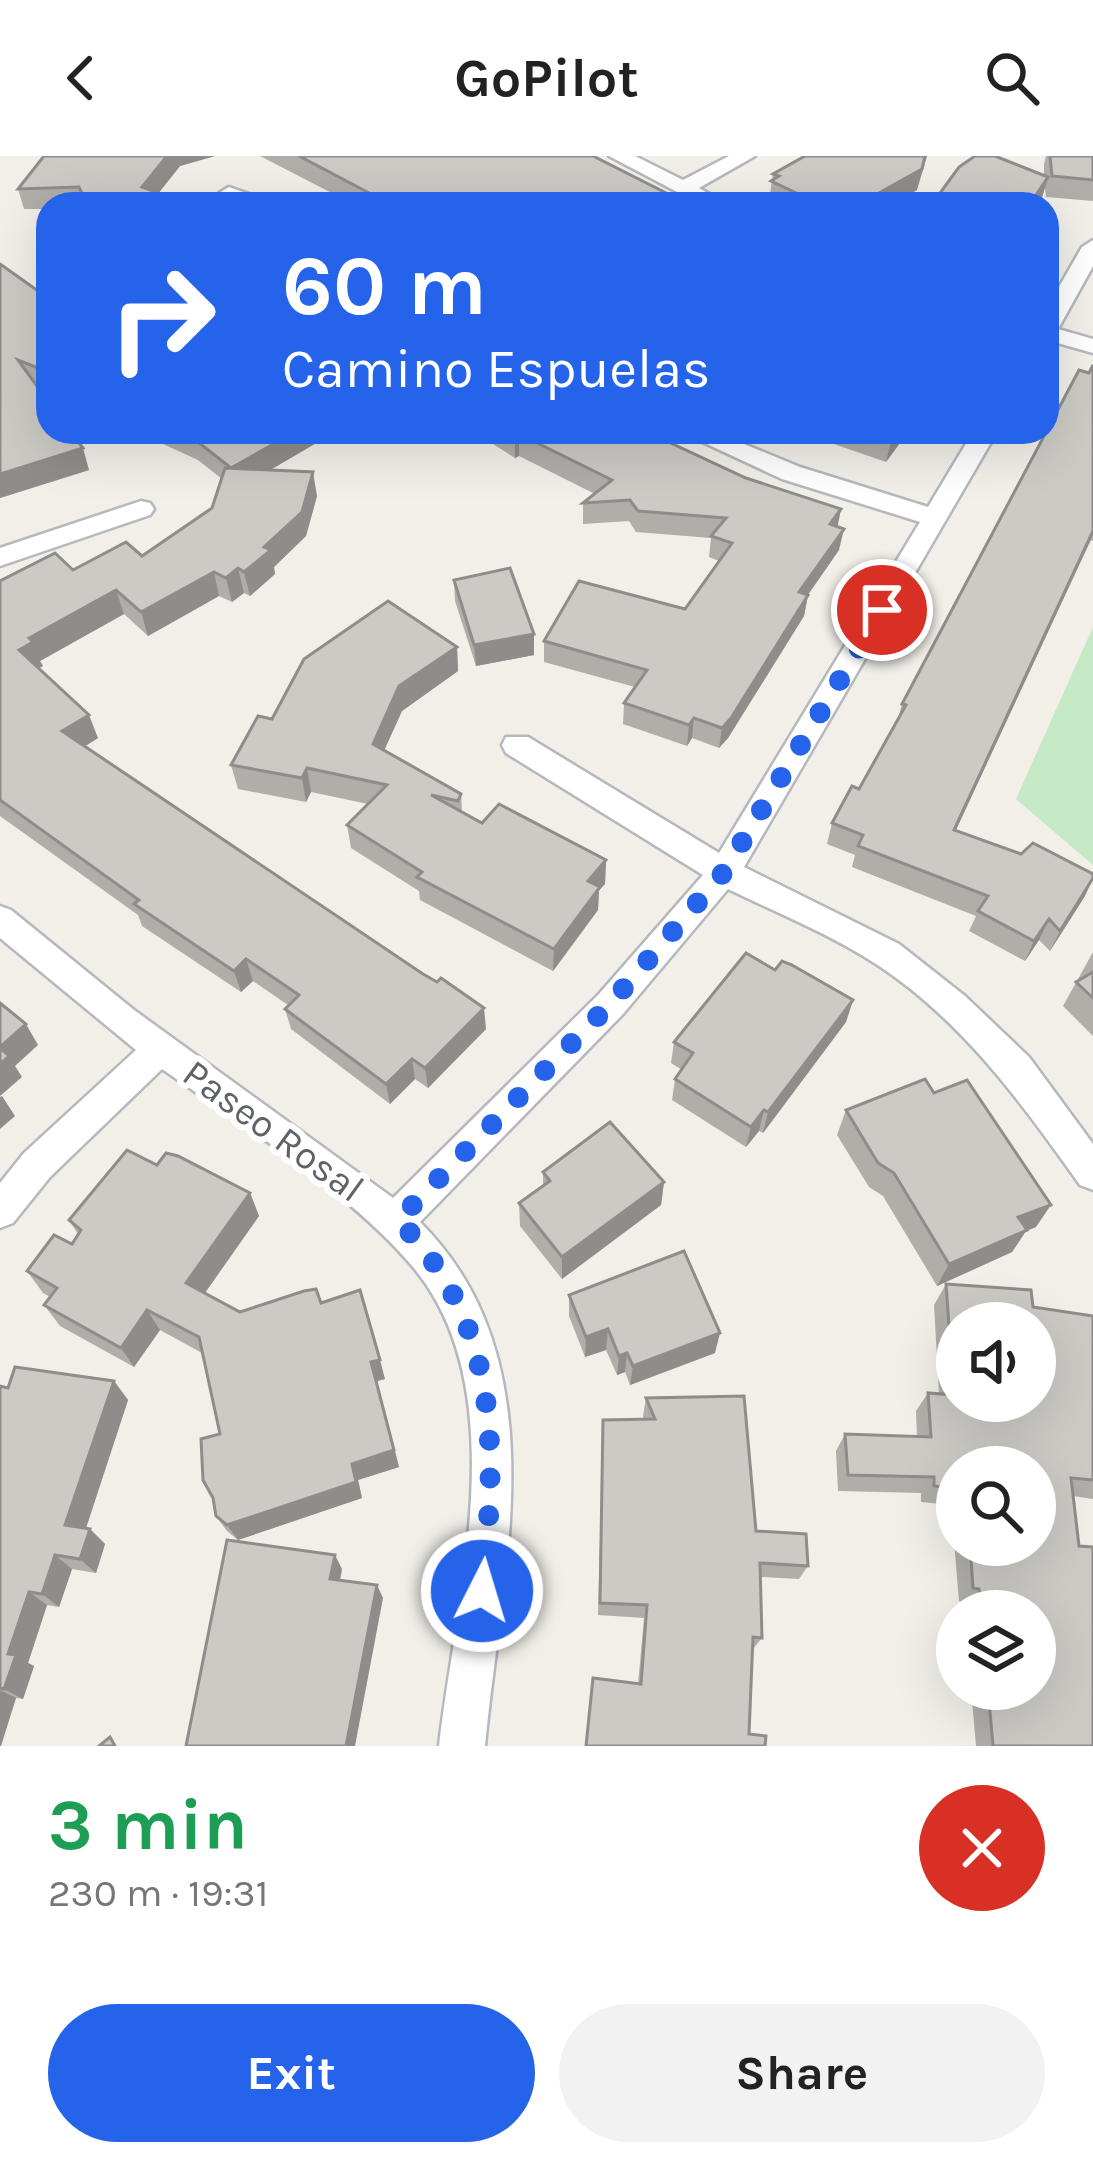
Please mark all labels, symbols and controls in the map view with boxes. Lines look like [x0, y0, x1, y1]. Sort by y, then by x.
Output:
icon: back [48, 45, 114, 111]
icon: search [979, 45, 1045, 111]
text: GoPilot [454, 46, 639, 110]
text: 60 m [282, 237, 487, 335]
icon: right [84, 240, 240, 396]
text: Camino Espuelas [282, 337, 710, 401]
pin [831, 559, 933, 661]
icon: arrive [849, 577, 915, 643]
street label: Paseo Rosal [174, 1050, 373, 1212]
map controls [936, 1302, 1056, 1710]
button: sound [936, 1302, 1056, 1422]
button: search [936, 1446, 1056, 1566]
position arrow [419, 1528, 545, 1654]
button: layers [936, 1590, 1056, 1710]
text: 3 min [48, 1783, 248, 1867]
button: close [919, 1785, 1045, 1911]
text: 230 m · 19:31 [48, 1870, 268, 1916]
button: Exit [48, 2004, 535, 2142]
button: Share [559, 2004, 1045, 2142]

